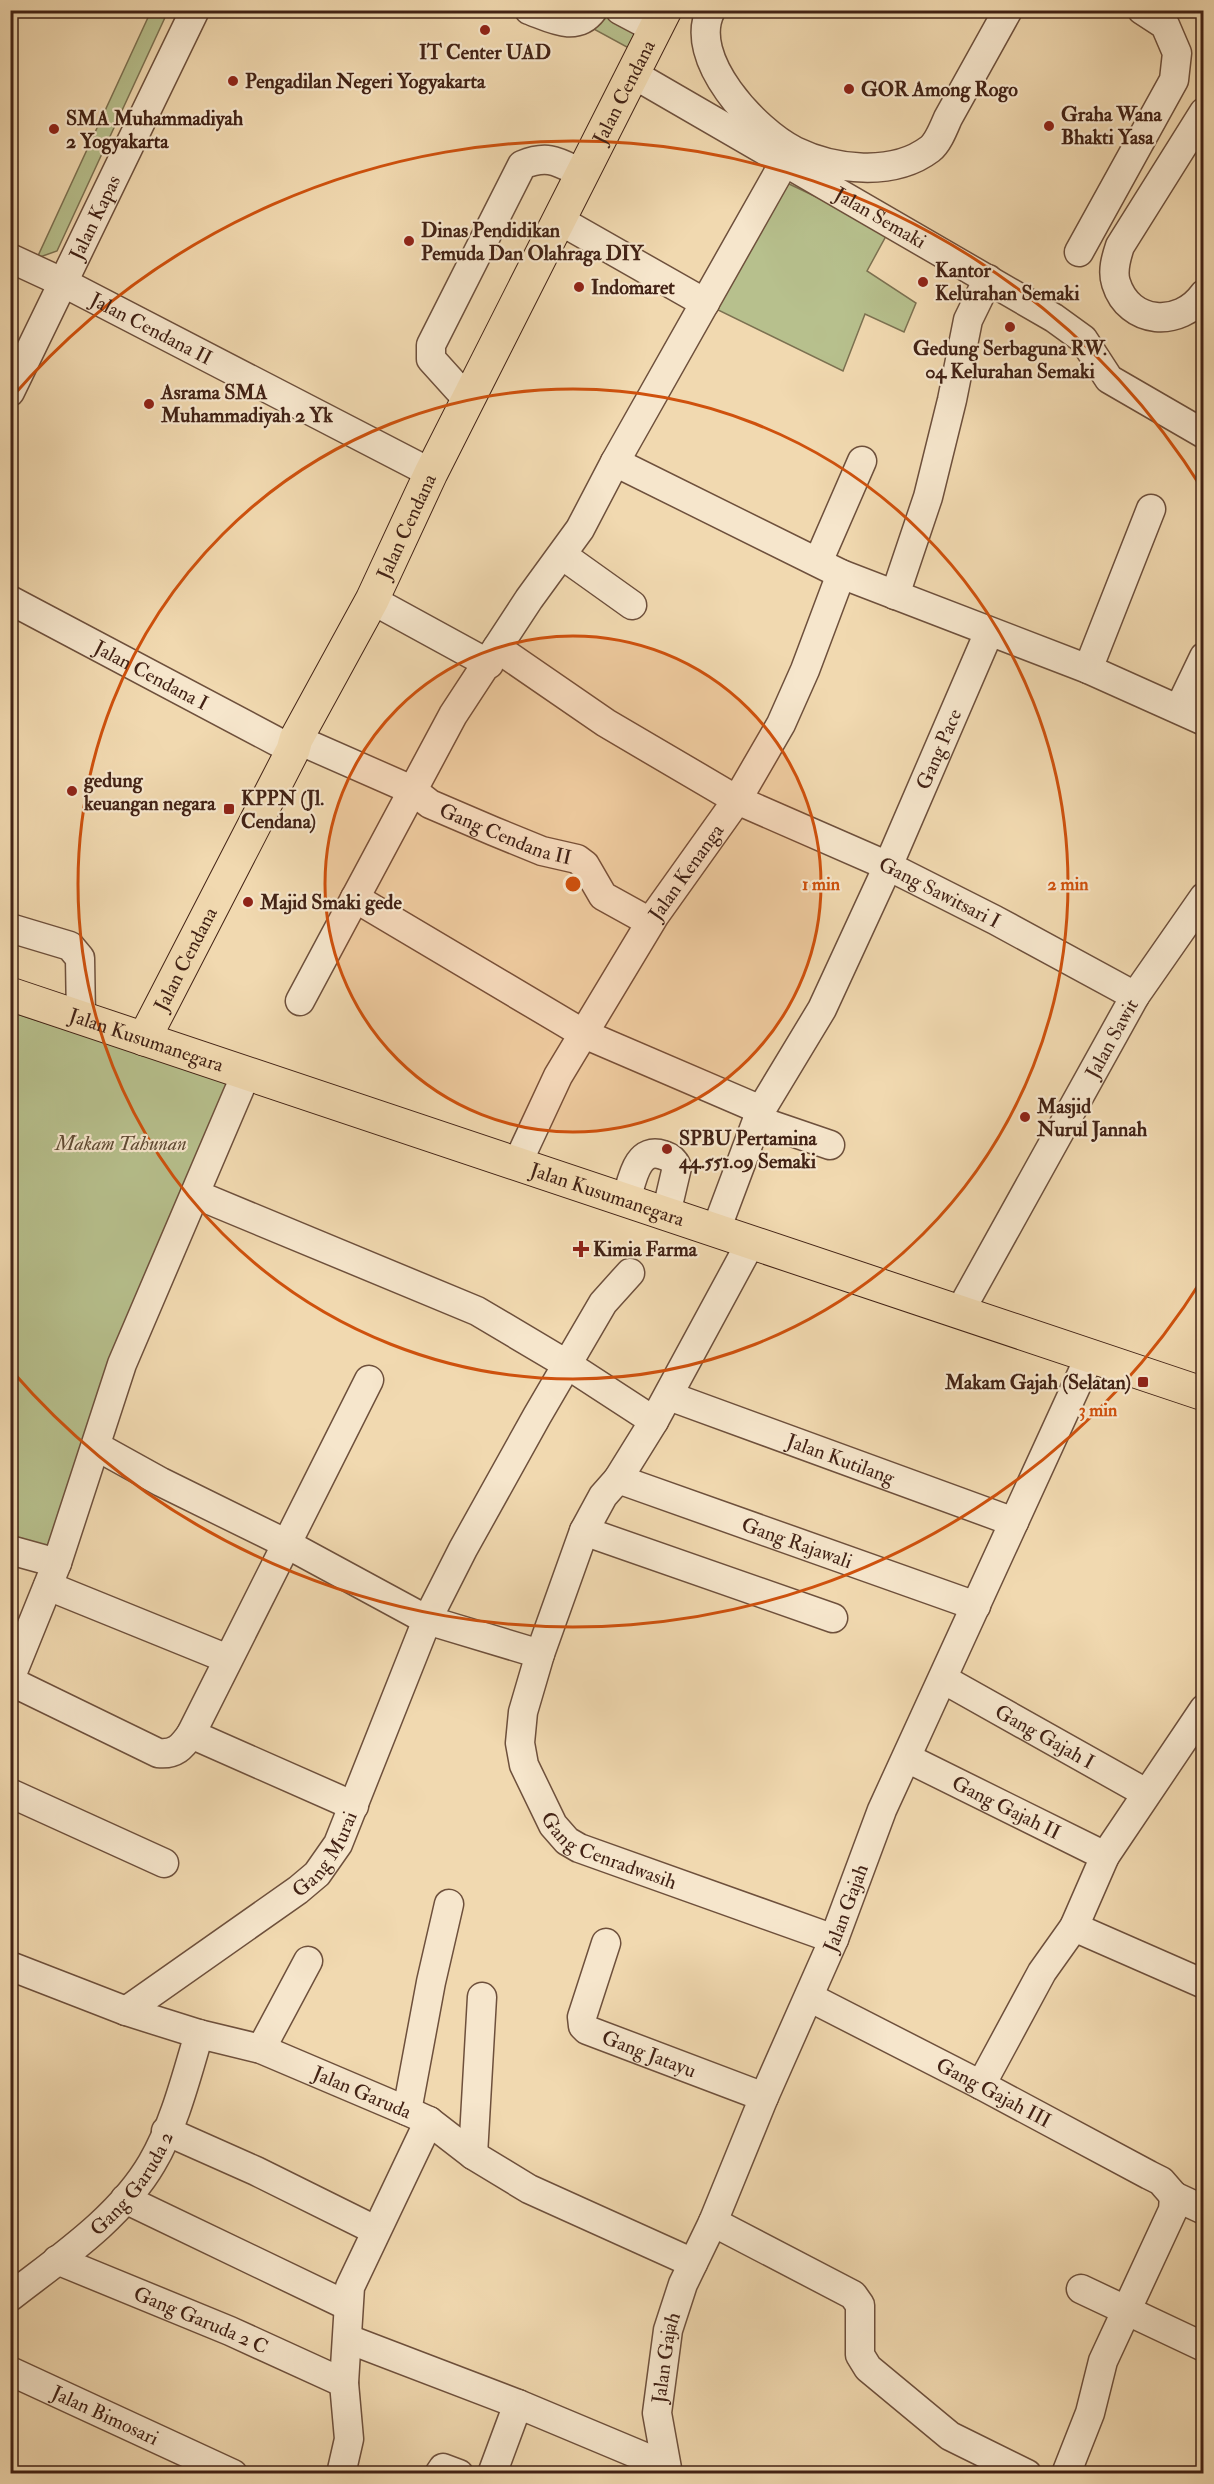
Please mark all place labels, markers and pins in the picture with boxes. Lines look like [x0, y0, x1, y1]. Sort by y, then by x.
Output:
marker: IT Center UAD [478, 23, 492, 37]
place label: IT Center UAD [419, 40, 551, 65]
place label: Pengadilan Negeri Yogyakarta [245, 69, 486, 95]
marker: Pengadilan Negeri Yogyakarta [226, 74, 240, 88]
place label: GOR Among Rogo [861, 77, 1018, 103]
marker: GOR Among Rogo [842, 82, 856, 96]
place label: Graha Wana Bhakti Yasa [1061, 102, 1163, 150]
place label: SMA Muhammadiyah 2 Yogyakarta [66, 106, 244, 155]
marker: Graha Wana Bhakti Yasa [1042, 119, 1056, 133]
marker: SMA Muhammadiyah 2 Yogyakarta [47, 122, 61, 136]
place label: Dinas Pendidikan Pemuda Dan Olahraga DIY [421, 218, 645, 267]
marker: Dinas Pendidikan Pemuda Dan Olahraga DIY [402, 234, 416, 248]
place label: Kantor Kelurahan Semaki [935, 258, 1080, 306]
place label: Indomaret [591, 275, 675, 300]
marker: Kantor Kelurahan Semaki [916, 275, 930, 289]
marker: Indomaret [572, 280, 586, 294]
marker: Gedung Serbaguna RW. 04 Kelurahan Semaki [1003, 320, 1017, 334]
place label: Gedung Serbaguna RW. 04 Kelurahan Semaki [913, 336, 1107, 384]
place label: Asrama SMA Muhammadiyah 2 Yk [160, 380, 333, 429]
marker: Asrama SMA Muhammadiyah 2 Yk [142, 397, 156, 411]
place label: gedung keuangan negara [83, 768, 216, 817]
marker: gedung keuangan negara [65, 784, 79, 798]
place label: KPPN (Jl. Cendana) [241, 786, 324, 834]
marker: KPPN (Jl. Cendana) [222, 802, 236, 816]
centre of rings [563, 874, 583, 894]
place label: Majid Smaki gede [259, 890, 402, 916]
marker: Majid Smaki gede [241, 895, 255, 909]
place label: Masjid Nurul Jannah [1036, 1094, 1148, 1142]
marker: Masjid Nurul Jannah [1018, 1110, 1032, 1124]
place label: SPBU Pertamina 44.551.09 Semaki [678, 1126, 818, 1174]
marker: SPBU Pertamina 44.551.09 Semaki [660, 1142, 674, 1156]
place label: Kimia Farma [593, 1237, 698, 1262]
marker: Kimia Farma [574, 1242, 588, 1256]
place label: Makam Gajah (Selatan) [944, 1370, 1131, 1395]
marker: Makam Gajah (Selatan) [1136, 1375, 1150, 1389]

